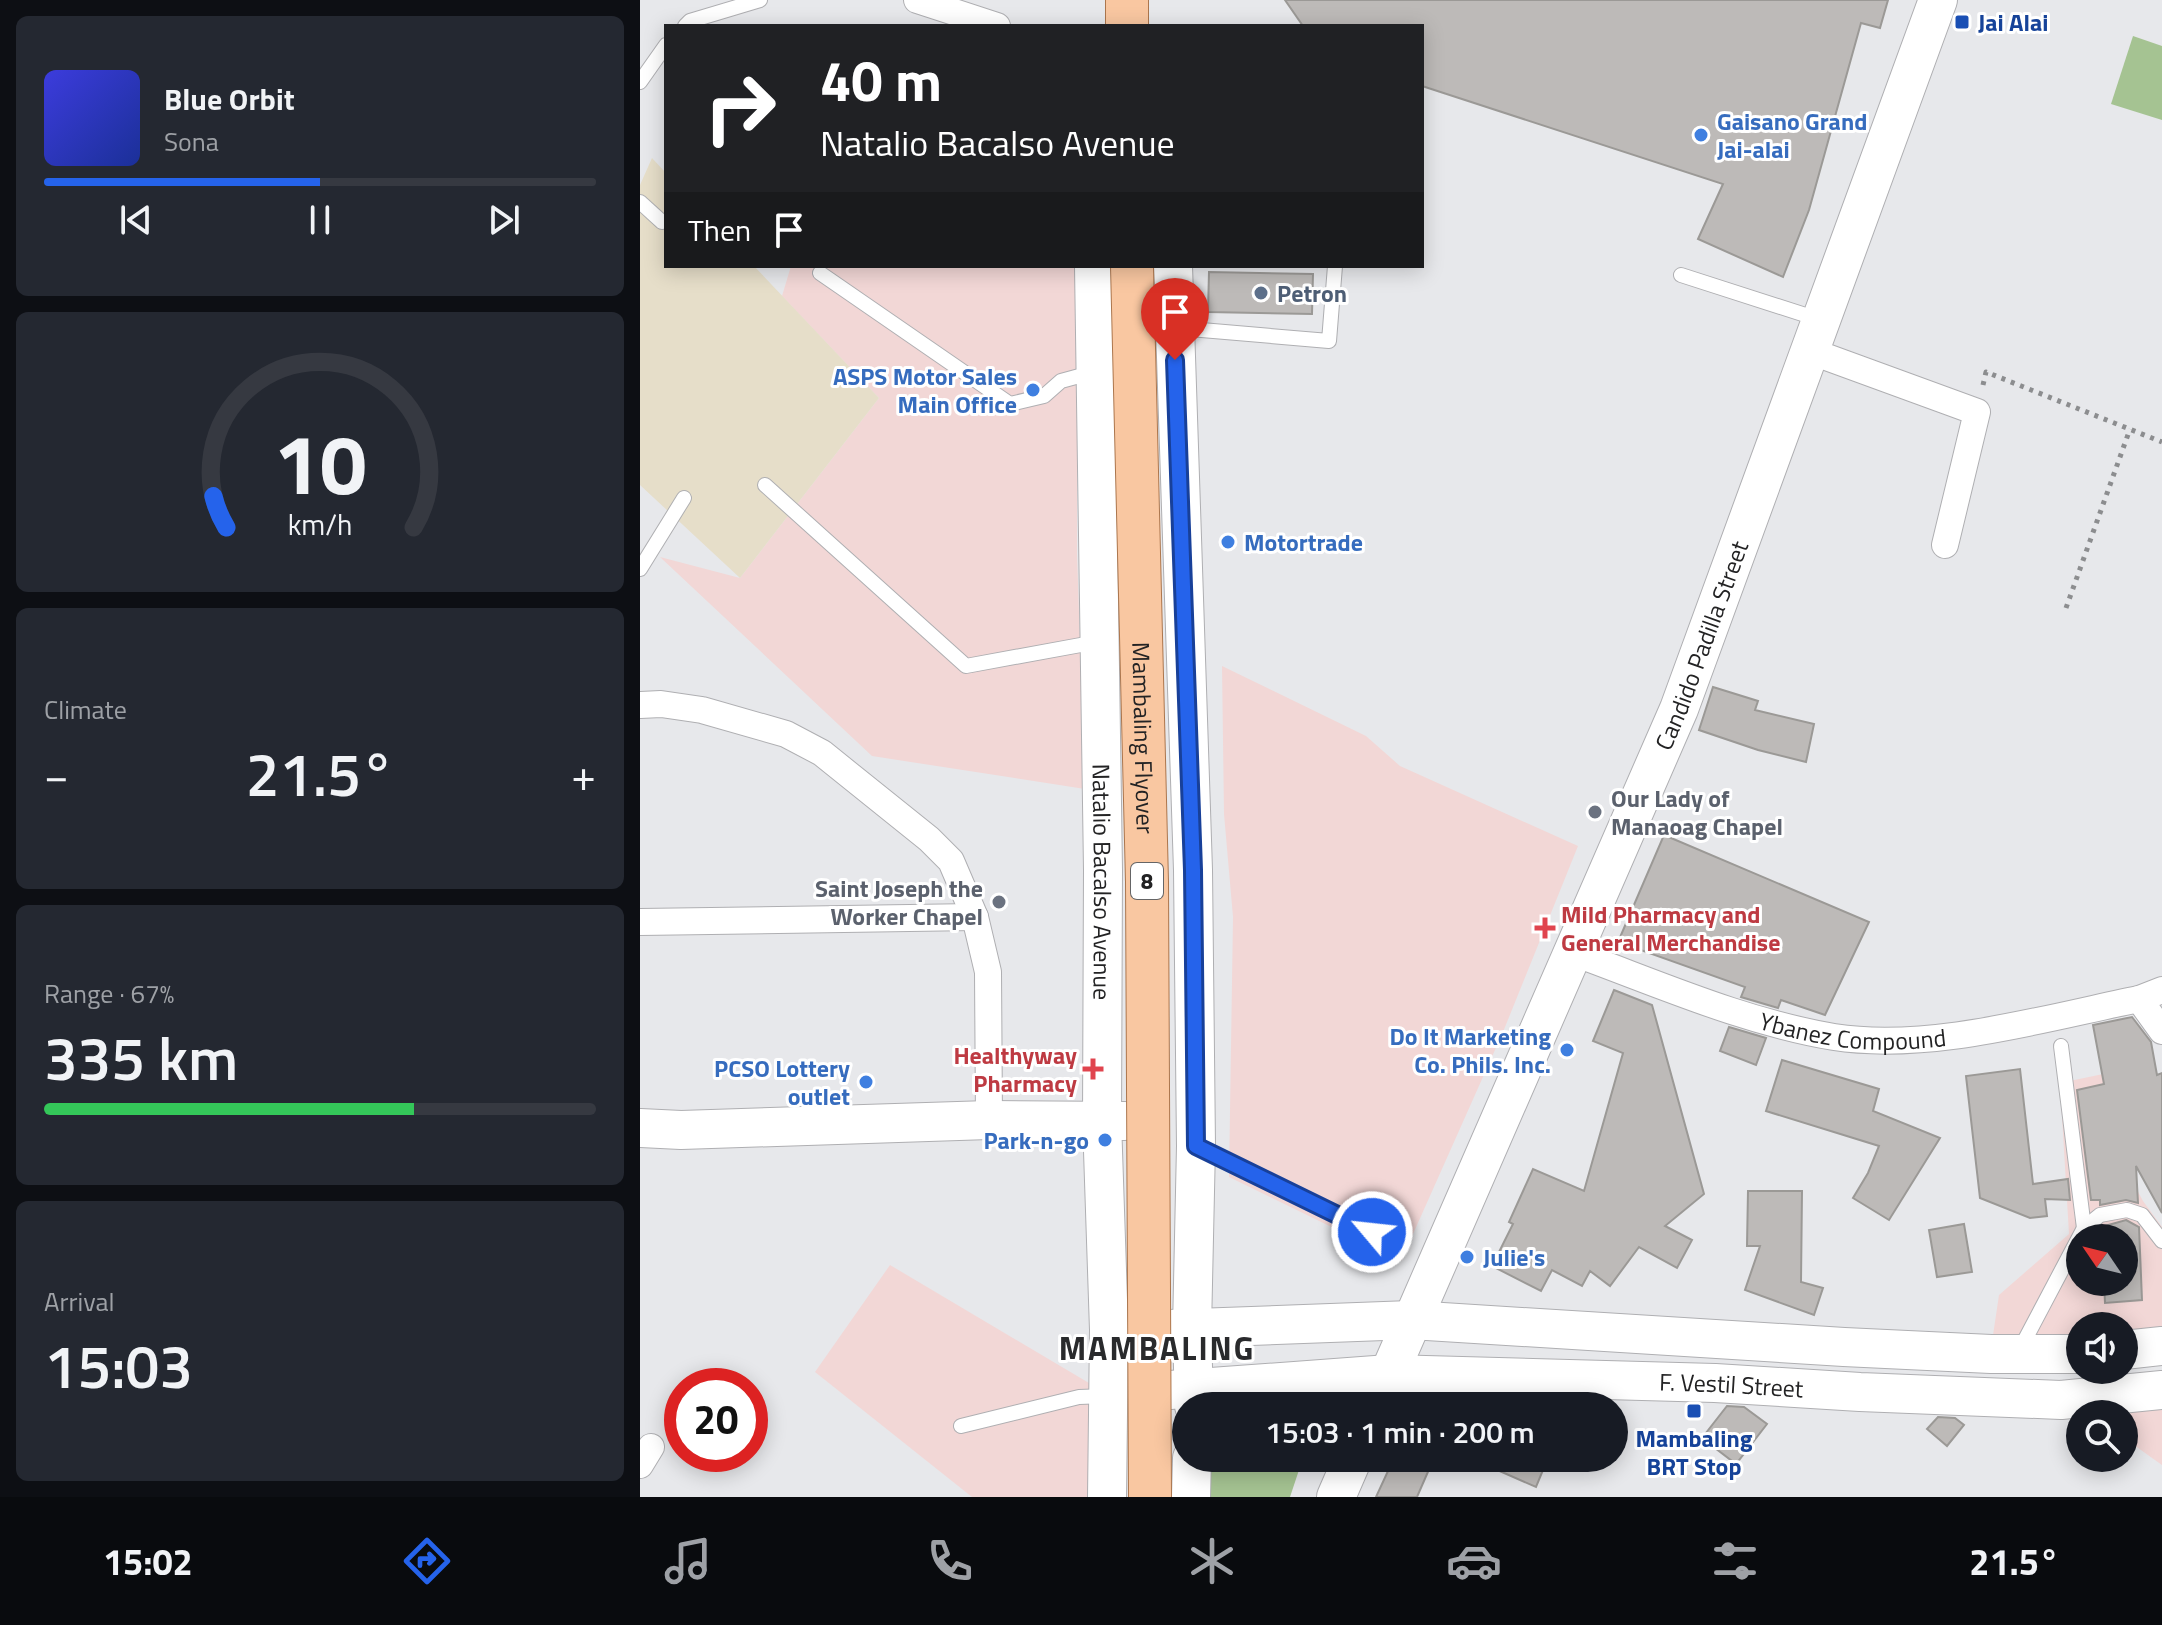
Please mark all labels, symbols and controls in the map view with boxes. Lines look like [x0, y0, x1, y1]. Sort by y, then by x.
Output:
place label: Jai Alai [1978, 4, 2048, 40]
marker: Jai Alai [1953, 13, 1971, 31]
text: 40 m [820, 38, 942, 123]
icon: right [688, 56, 792, 160]
text: Blue Orbit [164, 76, 295, 122]
place label: Gaisano Grand Jai-alai [1717, 103, 1867, 167]
text: Natalio Bacalso Avenue [820, 115, 1175, 170]
text: Sona [164, 122, 219, 161]
marker: Gaisano Grand Jai-alai [1692, 126, 1710, 144]
icon: previous [114, 198, 158, 242]
icon: pause [298, 198, 342, 242]
icon: next [482, 198, 526, 242]
text: Then [688, 207, 751, 253]
icon: arrive [767, 208, 811, 252]
place label: Petron [1277, 275, 1347, 311]
pin [1141, 278, 1209, 360]
marker: Petron [1252, 284, 1270, 302]
icon: arrive [1153, 290, 1197, 334]
place label: ASPS Motor Sales Main Office [833, 358, 1017, 422]
marker: ASPS Motor Sales Main Office [1024, 381, 1042, 399]
text: 10 [273, 400, 367, 526]
text: km/h [288, 503, 352, 546]
place label: Motortrade [1244, 524, 1363, 560]
marker: Motortrade [1219, 533, 1237, 551]
street label: Candido Padilla Street [1645, 535, 1757, 756]
street label: Mambaling Flyover [1123, 641, 1164, 834]
text: Climate [44, 690, 127, 729]
text: 21.5° [246, 728, 394, 819]
text: − [44, 741, 69, 808]
text: + [571, 741, 596, 808]
street label: Natalio Bacalso Avenue [1083, 763, 1121, 1000]
place label: Our Lady of Manaoag Chapel [1611, 780, 1783, 844]
marker: Our Lady of Manaoag Chapel [1586, 803, 1604, 821]
road number: 8 [1131, 863, 1163, 899]
place label: Saint Joseph the Worker Chapel [815, 870, 983, 934]
marker: Saint Joseph the Worker Chapel [990, 893, 1008, 911]
place label: Mild Pharmacy and General Merchandise [1561, 896, 1780, 960]
marker: Mild Pharmacy and General Merchandise [1536, 919, 1554, 937]
text: Range · 67% [44, 974, 174, 1013]
street label: Ybanez Compound [1755, 1003, 1948, 1059]
text: 335 km [44, 1012, 238, 1103]
place label: Do It Marketing Co. Phils. Inc. [1390, 1018, 1551, 1082]
place label: Healthyway Pharmacy [953, 1037, 1077, 1101]
marker: Do It Marketing Co. Phils. Inc. [1558, 1041, 1576, 1059]
place label: PCSO Lottery outlet [714, 1050, 850, 1114]
marker: Healthyway Pharmacy [1084, 1060, 1102, 1078]
marker: PCSO Lottery outlet [857, 1073, 875, 1091]
place label: Park-n-go [984, 1122, 1089, 1158]
marker: Park-n-go [1096, 1131, 1114, 1149]
position arrow [1330, 1190, 1414, 1274]
north arrow [2066, 1224, 2138, 1296]
map controls [2066, 1224, 2138, 1472]
place label: Julie's [1483, 1239, 1545, 1275]
marker: Julie's [1458, 1248, 1476, 1266]
text: Arrival [44, 1282, 115, 1321]
button: sound [2066, 1312, 2138, 1384]
text: 15:03 [44, 1320, 193, 1411]
district label: MAMBALING [1059, 1324, 1255, 1372]
street label: F. Vestil Street [1659, 1363, 1805, 1406]
speed limit sign: 20 [664, 1368, 768, 1472]
button: search [2066, 1400, 2138, 1472]
marker: Mambaling BRT Stop [1685, 1402, 1703, 1420]
text: 15:03 · 1 min · 200 m [1265, 1409, 1535, 1455]
place label: Mambaling BRT Stop [1635, 1420, 1753, 1484]
icon: directions [399, 1533, 455, 1589]
icon: music [660, 1533, 716, 1589]
icon: phone [922, 1533, 978, 1589]
icon: climate [1184, 1533, 1240, 1589]
icon: car [1446, 1533, 1502, 1589]
icon: filters [1707, 1533, 1763, 1589]
text: 15:02 [103, 1534, 193, 1589]
text: 21.5° [1969, 1534, 2059, 1589]

